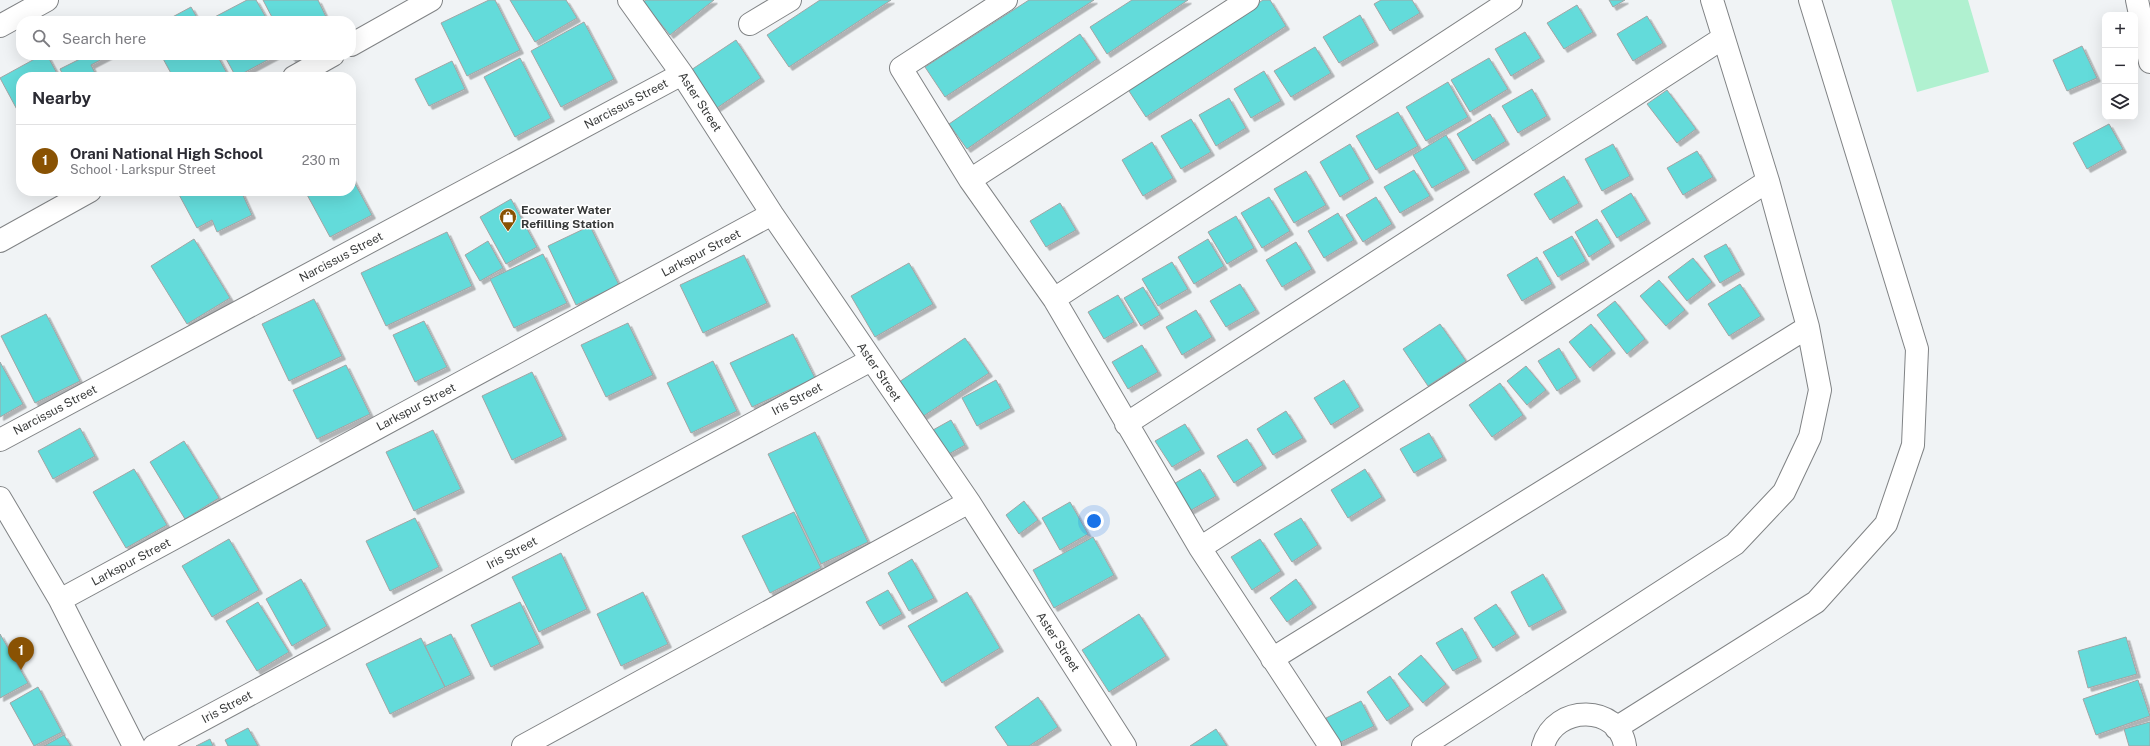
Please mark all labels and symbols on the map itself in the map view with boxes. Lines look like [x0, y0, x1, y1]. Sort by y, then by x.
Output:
street label: Aster Street [676, 70, 725, 135]
street label: Narcissus Street [582, 76, 671, 132]
place label: Ecowater Water Refilling Station [521, 203, 614, 231]
shop icon: Ecowater Water Refilling Station [498, 207, 518, 232]
street label: Larkspur Street [659, 226, 743, 280]
street label: Narcissus Street [297, 229, 386, 285]
street label: Aster Street [854, 340, 904, 404]
street label: Larkspur Street [374, 380, 458, 434]
street label: Iris Street [769, 380, 825, 418]
street label: Narcissus Street [11, 382, 100, 438]
your location [1084, 511, 1104, 531]
street label: Iris Street [484, 534, 540, 572]
street label: Larkspur Street [89, 535, 173, 589]
street label: Aster Street [1034, 610, 1083, 675]
pin: 1 [8, 637, 34, 670]
street label: Iris Street [199, 688, 255, 726]

